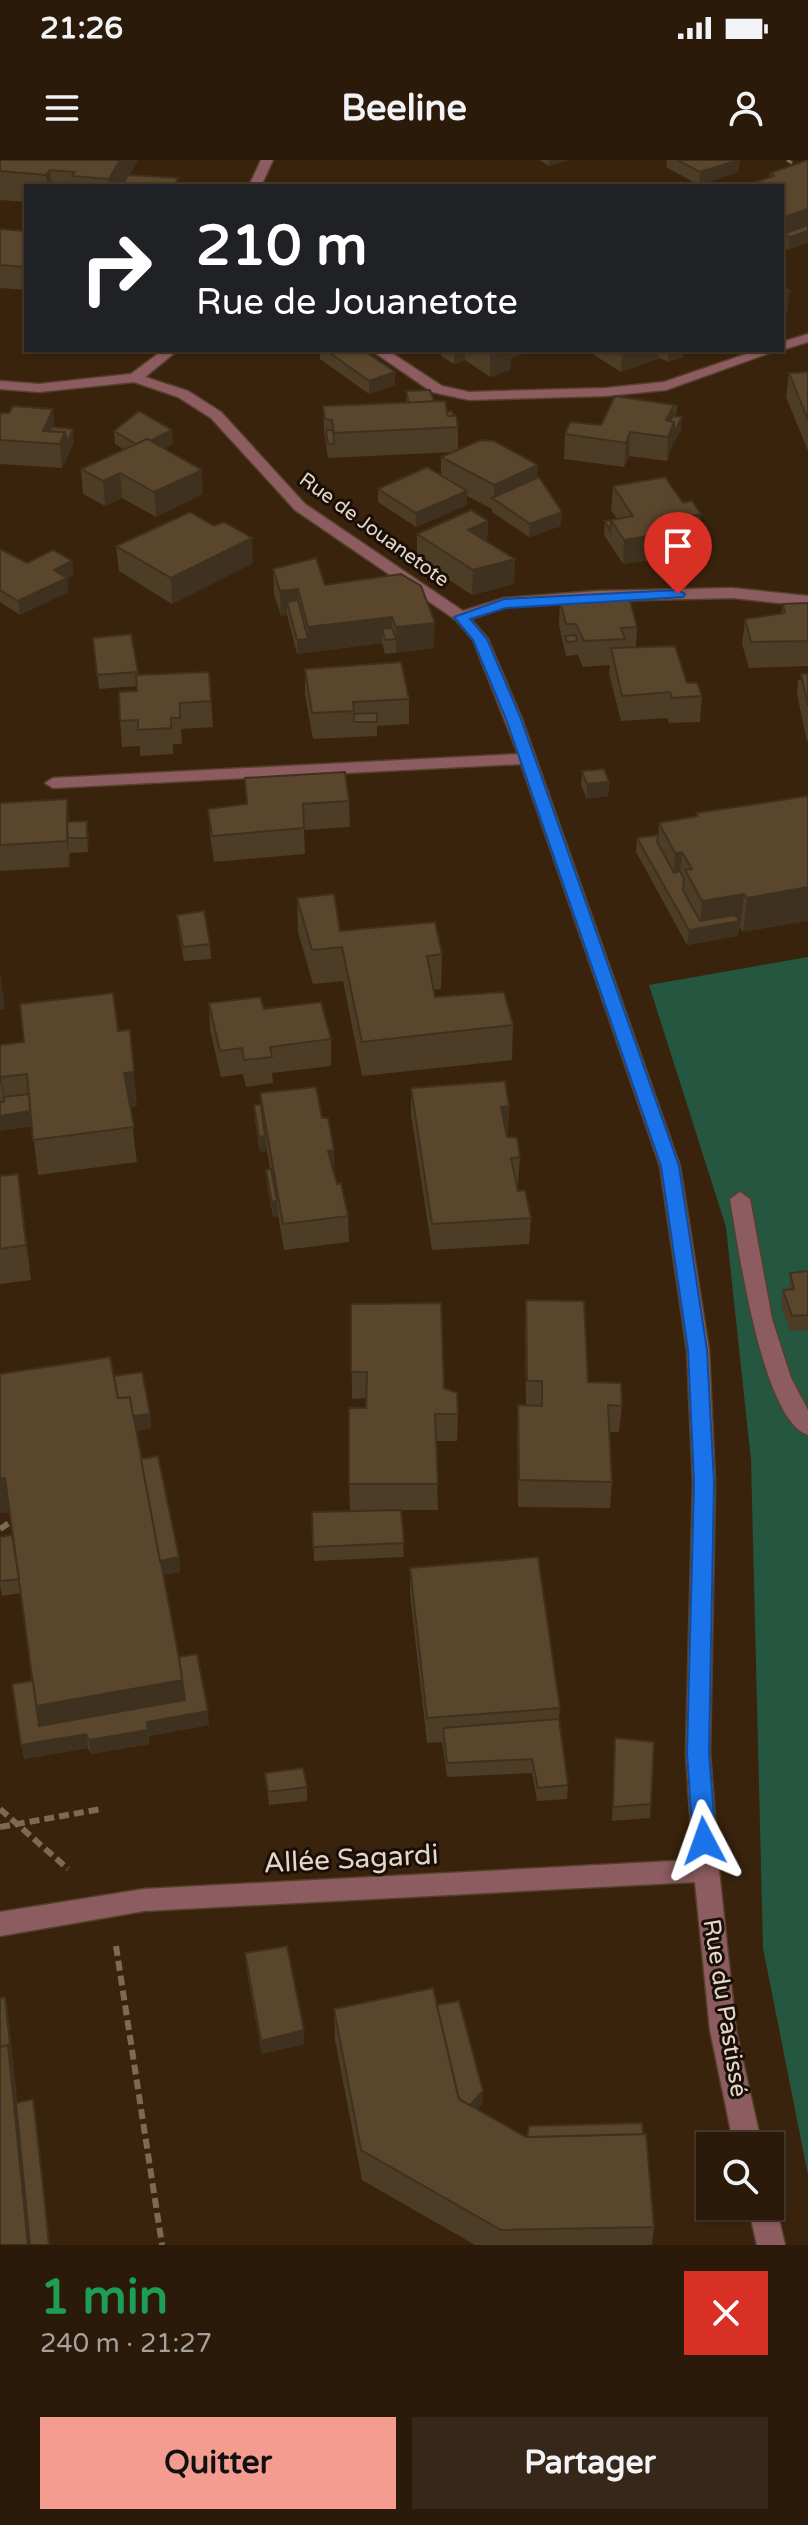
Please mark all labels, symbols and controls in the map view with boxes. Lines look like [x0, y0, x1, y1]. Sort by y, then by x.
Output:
text: 21:26 [40, 10, 123, 47]
icon: menu [40, 86, 84, 130]
icon: person [724, 86, 768, 130]
text: Beeline [341, 87, 467, 130]
text: 210 m [196, 213, 367, 280]
icon: right [64, 216, 168, 320]
text: Rue de Jouanetote [196, 281, 518, 324]
street label: Rue de Jouanetote [295, 468, 453, 592]
pin [644, 512, 712, 594]
icon: arrive [656, 524, 700, 568]
position arrow [662, 1799, 746, 1883]
street label: Allée Sagardi [263, 1837, 439, 1881]
street label: Rue du Pastissé [697, 1917, 753, 2099]
map controls [696, 2132, 784, 2220]
button: search [696, 2132, 784, 2220]
text: 1 min [40, 2269, 168, 2327]
button: close [684, 2271, 768, 2355]
text: 240 m · 21:27 [40, 2328, 212, 2359]
button: Quitter [40, 2417, 396, 2509]
button: Partager [412, 2417, 768, 2509]

